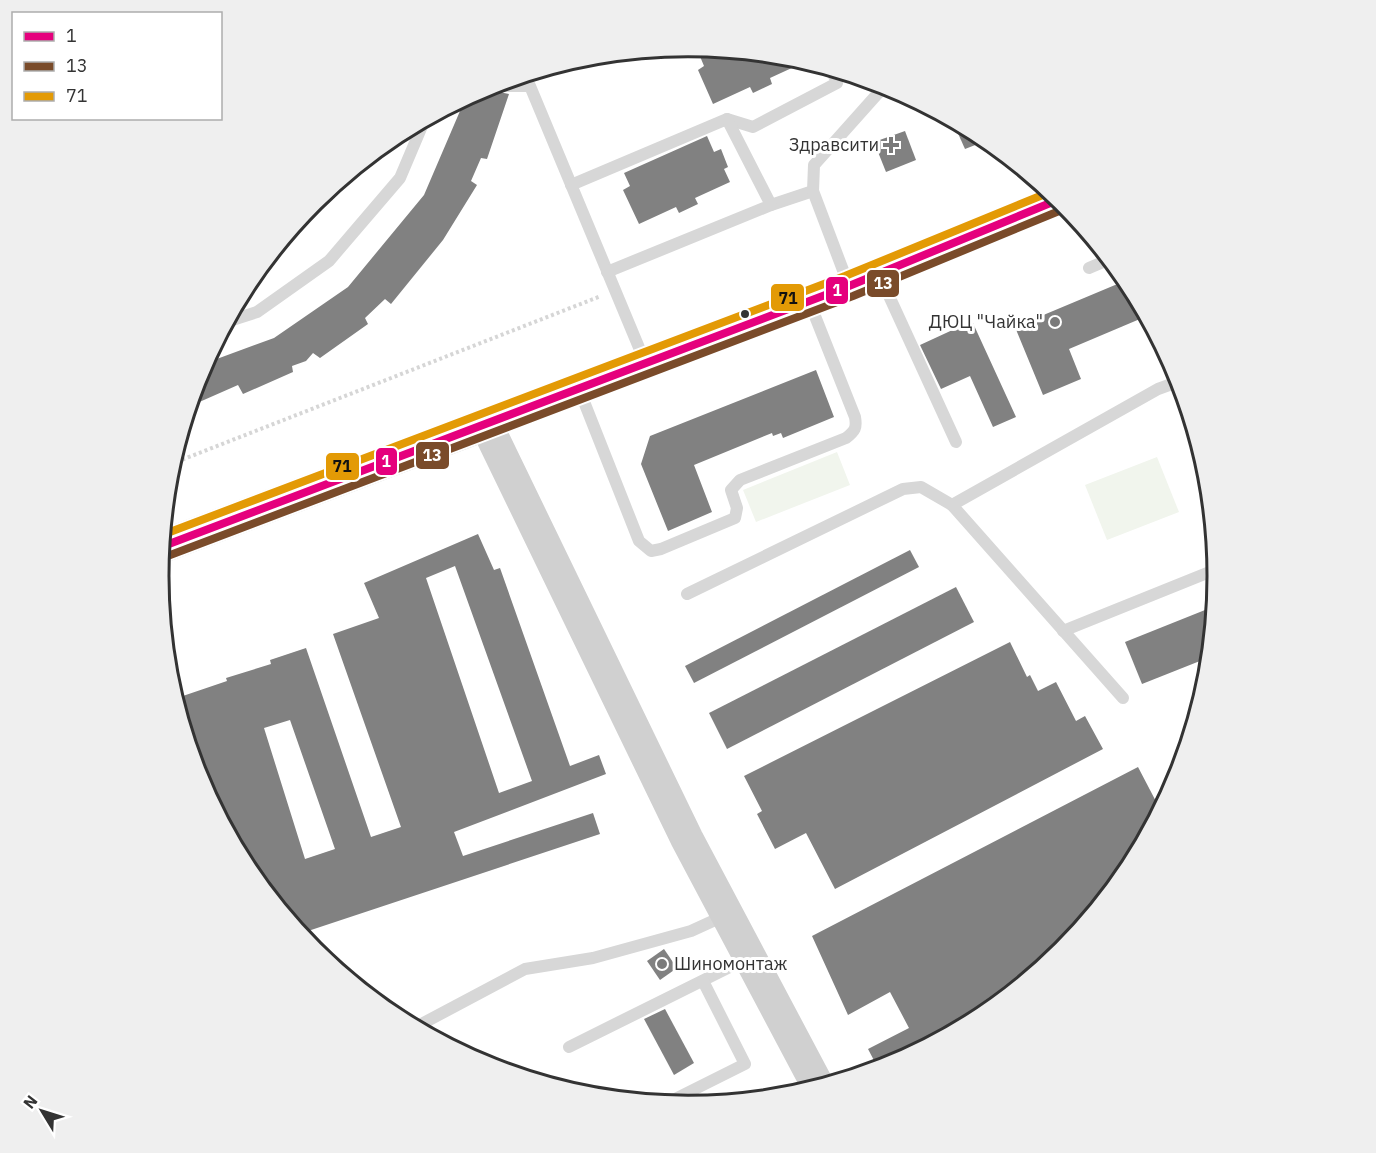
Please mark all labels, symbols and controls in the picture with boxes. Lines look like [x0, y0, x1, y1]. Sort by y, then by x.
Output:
legend [12, 12, 222, 120]
text: 1 [66, 24, 77, 47]
text: 13 [66, 54, 88, 77]
text: 71 [66, 84, 88, 107]
place label: Здравсити [789, 133, 879, 156]
marker: Здравсити [884, 138, 898, 152]
line badge: 13 [866, 269, 900, 298]
text: 13 [873, 273, 893, 293]
line badge: 1 [825, 276, 849, 305]
text: 1 [832, 280, 842, 300]
line badge: 71 [770, 283, 805, 312]
text: 71 [778, 288, 798, 308]
unlabelled marker [739, 308, 751, 320]
place label: ДЮЦ "Чайка" [929, 310, 1043, 333]
marker: ДЮЦ "Чайка" [1048, 315, 1062, 329]
line badge: 13 [415, 441, 450, 470]
text: 13 [422, 445, 442, 465]
line badge: 1 [375, 447, 398, 476]
text: 1 [381, 451, 391, 471]
line badge: 71 [325, 452, 360, 481]
text: 71 [332, 456, 352, 476]
place label: Шиномонтаж [674, 952, 788, 975]
marker: Шиномонтаж [655, 957, 669, 971]
north arrow [12, 1081, 72, 1141]
text: N [19, 1091, 42, 1112]

